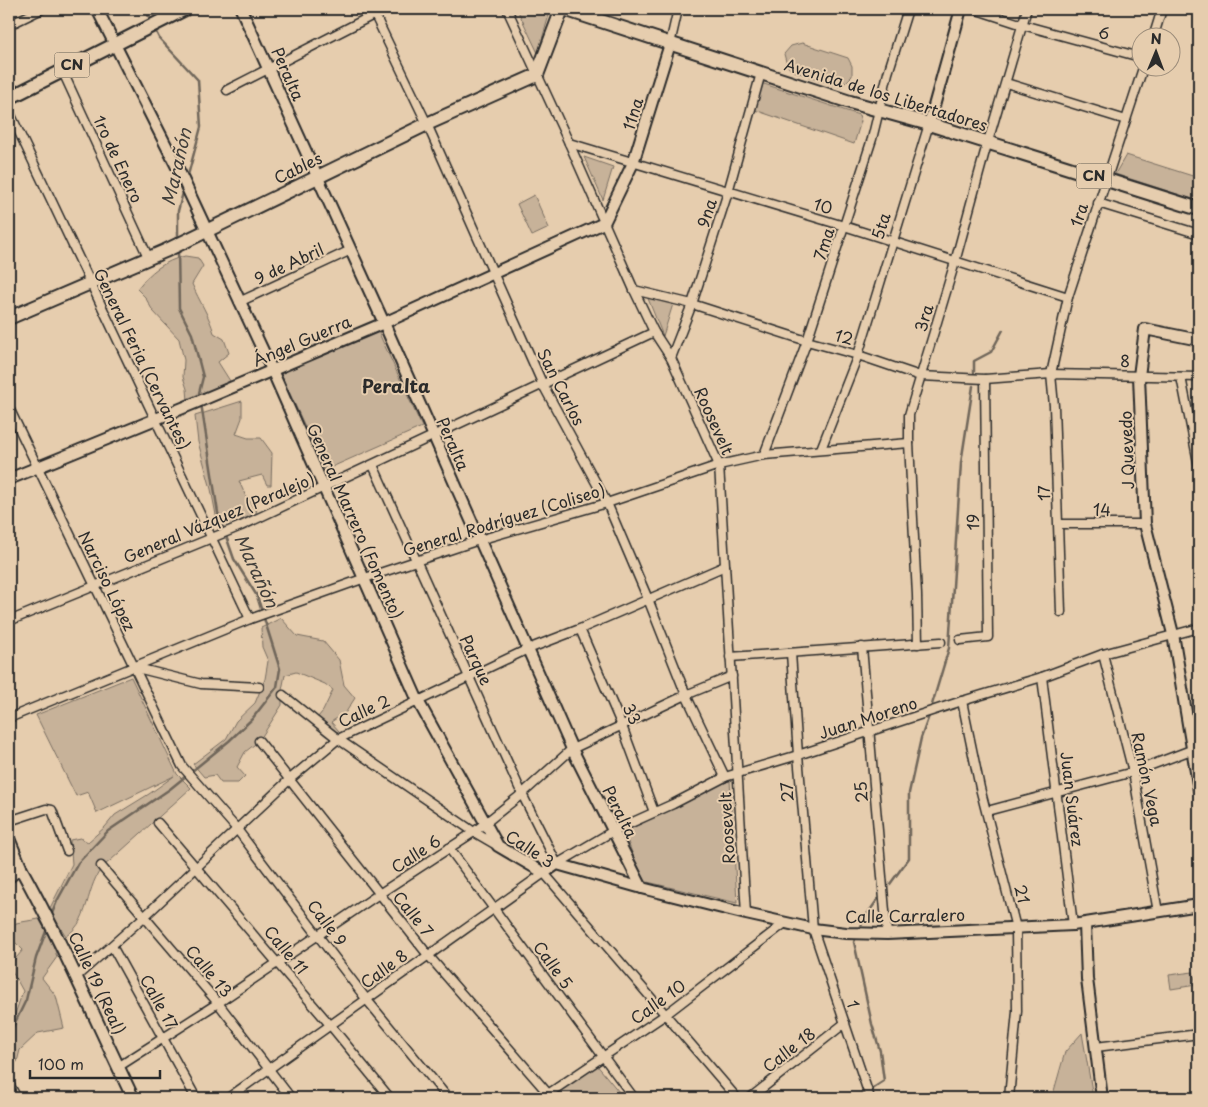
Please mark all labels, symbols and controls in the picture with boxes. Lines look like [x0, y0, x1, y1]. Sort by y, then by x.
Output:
street label: 6 [1096, 19, 1113, 45]
north arrow [1130, 28, 1180, 78]
text: N [1151, 28, 1162, 49]
street label: Peralta [267, 43, 311, 104]
road number: CN [54, 52, 90, 78]
street label: Avenida de los Libertadores [782, 52, 991, 136]
street label: 11na [616, 94, 648, 133]
street label: 1ro de Enero [88, 111, 150, 206]
water label: Marañón [154, 125, 198, 208]
street label: Cables [269, 145, 326, 189]
road number: CN [1076, 164, 1112, 188]
street label: 10 [811, 191, 836, 219]
street label: 9na [690, 195, 722, 230]
street label: 1ra [1063, 199, 1093, 230]
street label: 5ta [864, 209, 896, 242]
street label: 7ma [807, 224, 840, 263]
street label: 9 de Abril [250, 236, 327, 290]
street label: General Feria (Cervantes) [88, 264, 197, 453]
street label: 3ra [908, 301, 939, 334]
street label: Ángel Guerra [249, 309, 355, 372]
street label: 12 [832, 322, 856, 350]
street label: San Carlos [532, 344, 592, 429]
street label: 8 [1120, 348, 1130, 372]
district label: Peralta [362, 372, 430, 399]
street label: Roosevelt [689, 383, 741, 459]
street label: J Quevedo [1113, 410, 1139, 490]
street label: Peralta [432, 413, 476, 474]
street label: General Marrero (Fomento) [302, 419, 410, 622]
street label: General Vázquez (Peralejo) [119, 466, 318, 568]
street label: General Rodríguez (Coliseo) [399, 477, 608, 561]
street label: 17 [1031, 484, 1055, 501]
street label: 14 [1093, 497, 1111, 521]
street label: 19 [960, 514, 984, 530]
street label: Narciso López [73, 527, 143, 635]
water label: Marañón [228, 529, 287, 612]
street label: Parque [455, 630, 499, 689]
street label: Calle 2 [334, 688, 393, 733]
street label: Juan Moreno [815, 690, 920, 744]
street label: 33 [618, 699, 648, 728]
street label: Ramón Vega [1126, 729, 1170, 828]
street label: Juan Suárez [1055, 750, 1091, 848]
street label: 25 [847, 780, 873, 804]
street label: Peralta [597, 781, 644, 842]
street label: 27 [773, 781, 799, 803]
street label: Roosevelt [712, 791, 740, 865]
street label: Calle 3 [501, 823, 560, 873]
street label: Calle 6 [386, 828, 445, 878]
street label: 21 [1009, 882, 1037, 906]
street label: Calle 7 [388, 885, 440, 941]
street label: Calle 9 [302, 894, 353, 951]
street label: Calle Carralero [845, 902, 965, 928]
street label: Calle 11 [259, 920, 314, 979]
street label: Calle 19 (Real) [64, 927, 132, 1038]
street label: Calle 5 [528, 936, 579, 993]
street label: Calle 13 [181, 939, 239, 1002]
street label: Calle 8 [355, 943, 412, 994]
street label: Calle 17 [135, 970, 185, 1034]
street label: Calle 10 [625, 973, 690, 1029]
street label: 1 [841, 997, 866, 1011]
street label: Calle 18 [757, 1021, 820, 1077]
scale bar [30, 1047, 160, 1079]
text: 100 m [38, 1052, 84, 1075]

